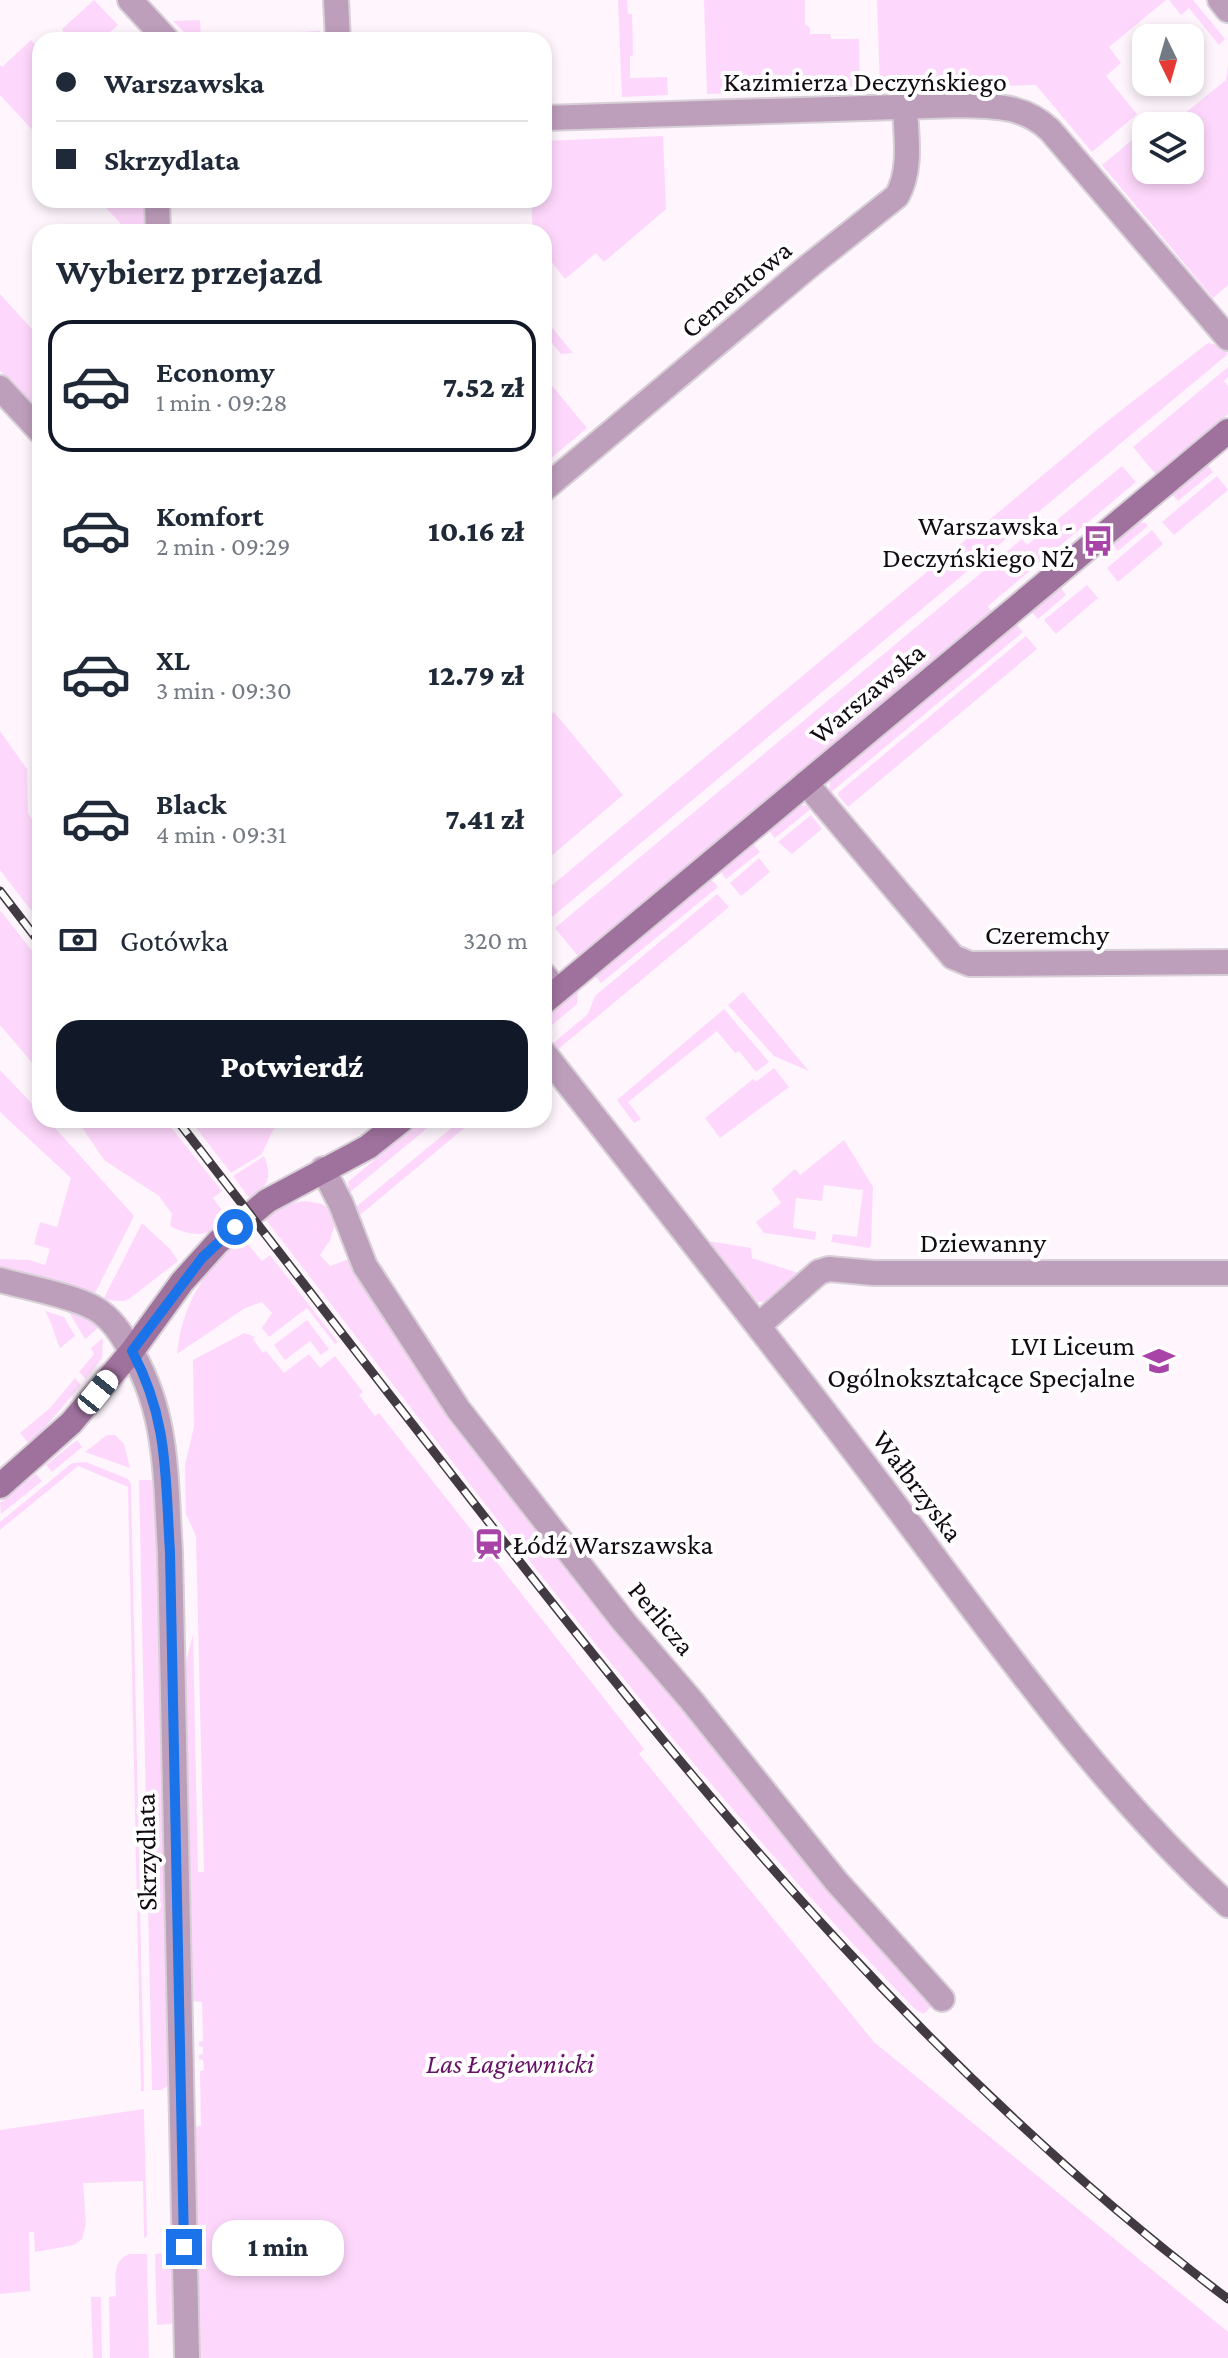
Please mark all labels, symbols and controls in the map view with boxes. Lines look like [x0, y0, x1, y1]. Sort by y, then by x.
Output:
north arrow [1132, 24, 1204, 96]
map controls [1132, 24, 1204, 184]
text: Warszawska [104, 66, 264, 99]
street label: Kazimierza Deczyńskiego [723, 66, 1007, 97]
button: layers [1132, 112, 1204, 184]
text: Skrzydlata [104, 143, 240, 176]
street label: Cementowa [674, 234, 798, 344]
text: Wybierz przejazd [56, 252, 322, 292]
icon: car [60, 350, 132, 422]
text: Economy [156, 355, 275, 388]
text: 7.52 zł [442, 370, 524, 403]
text: 1 min · 09:28 [156, 388, 287, 417]
icon: car [60, 494, 132, 566]
text: Komfort [156, 499, 264, 532]
place label: Warszawska - Deczyńskiego NŻ [882, 510, 1074, 573]
text: 10.16 zł [428, 514, 524, 547]
bus stop icon: Warszawska - Deczyńskiego NŻ [1081, 524, 1115, 558]
text: 2 min · 09:29 [156, 532, 290, 561]
street label: Warszawska [803, 636, 931, 750]
icon: car [60, 638, 132, 710]
text: XL [156, 643, 190, 676]
text: 12.79 zł [428, 658, 524, 691]
text: 3 min · 09:30 [156, 676, 292, 705]
icon: car [60, 782, 132, 854]
text: Black [156, 787, 227, 820]
text: 7.41 zł [445, 802, 524, 835]
text: 4 min · 09:31 [156, 820, 287, 849]
icon: cash [56, 918, 100, 962]
street label: Czeremchy [985, 919, 1110, 950]
text: Gotówka [120, 924, 229, 957]
text: 320 m [463, 926, 528, 955]
button: Potwierdź [56, 1020, 528, 1112]
route start [217, 1209, 253, 1245]
street label: Dziewanny [920, 1227, 1047, 1258]
place label: LVI Liceum Ogólnokształcące Specjalne [827, 1330, 1135, 1393]
school or university icon: LVI Liceum Ogólnokształcące Specjalne [1142, 1344, 1176, 1378]
car [74, 1366, 122, 1418]
street label: Wałbrzyska [866, 1425, 970, 1548]
station icon: Łódź Warszawska [472, 1527, 506, 1561]
place label: Łódź Warszawska [513, 1529, 713, 1560]
street label: Perlicza [622, 1575, 702, 1661]
street label: Skrzydlata [129, 1793, 163, 1911]
park label: Las Łagiewnicki [426, 2048, 594, 2079]
callout: 1 min [212, 2219, 344, 2275]
route end [166, 2229, 202, 2265]
text: 1 min [248, 2233, 308, 2262]

